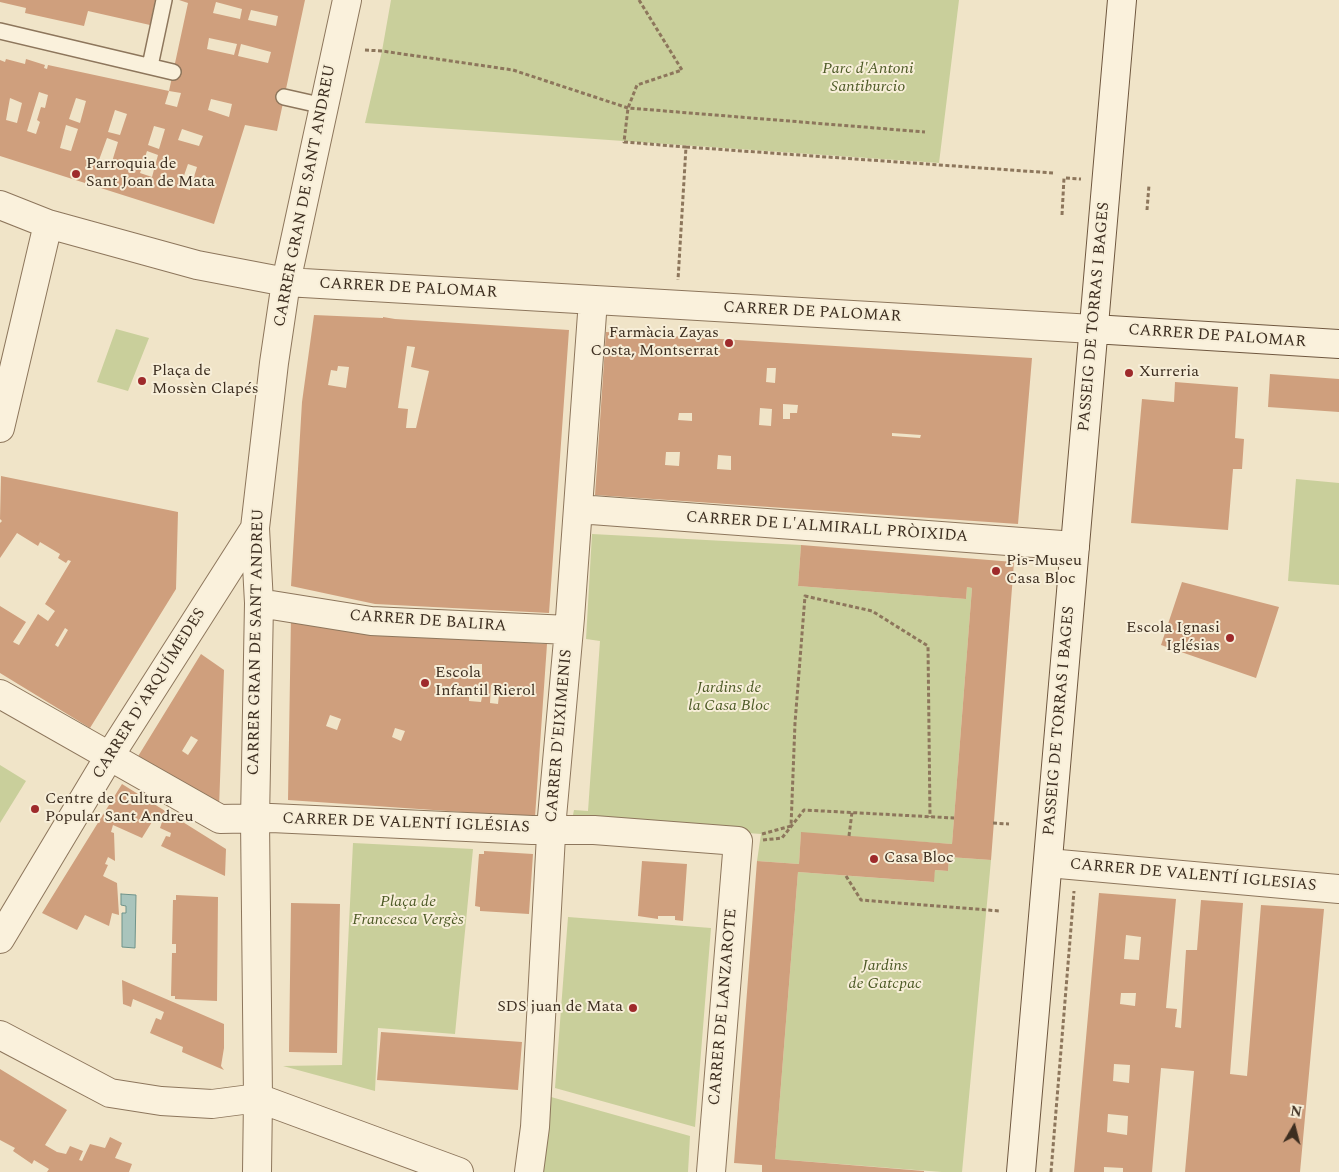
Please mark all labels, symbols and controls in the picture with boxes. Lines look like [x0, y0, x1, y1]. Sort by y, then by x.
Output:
park label: Parc d'Antoni Santiburcio [822, 60, 914, 98]
street label: CARRER GRAN DE SANT ANDREU [271, 63, 341, 329]
place label: Parroquia de Sant Joan de Mata [86, 155, 215, 193]
marker: Parroquia de Sant Joan de Mata [70, 168, 82, 180]
street label: PASSEIG DE TORRAS I BAGES [1075, 201, 1115, 433]
street label: CARRER DE PALOMAR [319, 275, 497, 303]
street label: CARRER DE PALOMAR [723, 299, 901, 327]
street label: CARRER DE PALOMAR [1128, 321, 1306, 353]
place label: Farmàcia Zayas Costa, Montserrat [591, 324, 719, 362]
marker: Farmàcia Zayas Costa, Montserrat [723, 337, 735, 349]
place label: Plaça de Mossèn Clapés [152, 362, 259, 400]
place label: Xurreria [1139, 363, 1199, 383]
marker: Xurreria [1123, 367, 1135, 379]
marker: Plaça de Mossèn Clapés [136, 375, 148, 387]
street label: CARRER GRAN DE SANT ANDREU [245, 508, 269, 776]
street label: CARRER DE L'ALMIRALL PRÒIXIDA [685, 509, 969, 547]
place label: Pis-Museu Casa Bloc [1006, 552, 1082, 590]
marker: Pis-Museu Casa Bloc [990, 565, 1002, 577]
street label: CARRER D'ARQUÍMEDES [90, 605, 210, 783]
street label: PASSEIG DE TORRAS I BAGES [1040, 605, 1080, 837]
street label: CARRER DE BALIRA [349, 607, 507, 637]
place label: Escola Ignasi Iglésias [1126, 619, 1220, 657]
marker: Escola Ignasi Iglésias [1224, 632, 1236, 644]
street label: CARRER D'EIXIMENIS [543, 649, 577, 823]
place label: Escola Infantil Rierol [435, 664, 535, 702]
marker: Escola Infantil Rierol [419, 677, 431, 689]
park label: Jardins de la Casa Bloc [688, 679, 770, 717]
place label: Centre de Cultura Popular Sant Andreu [45, 790, 193, 828]
marker: Centre de Cultura Popular Sant Andreu [29, 803, 41, 815]
street label: CARRER DE VALENTÍ IGLÉSIAS [282, 810, 530, 838]
place label: Casa Bloc [884, 849, 954, 869]
marker: Casa Bloc [868, 853, 880, 865]
street label: CARRER DE VALENTÍ IGLESIAS [1069, 856, 1317, 896]
park label: Plaça de Francesca Vergès [352, 893, 464, 931]
street label: CARRER DE LANZAROTE [706, 908, 742, 1106]
park label: Jardins de Gatcpac [848, 957, 922, 995]
place label: SDS juan de Mata [497, 998, 623, 1018]
marker: SDS juan de Mata [627, 1002, 639, 1014]
text: N [1289, 1100, 1303, 1123]
north arrow [1269, 1102, 1319, 1152]

